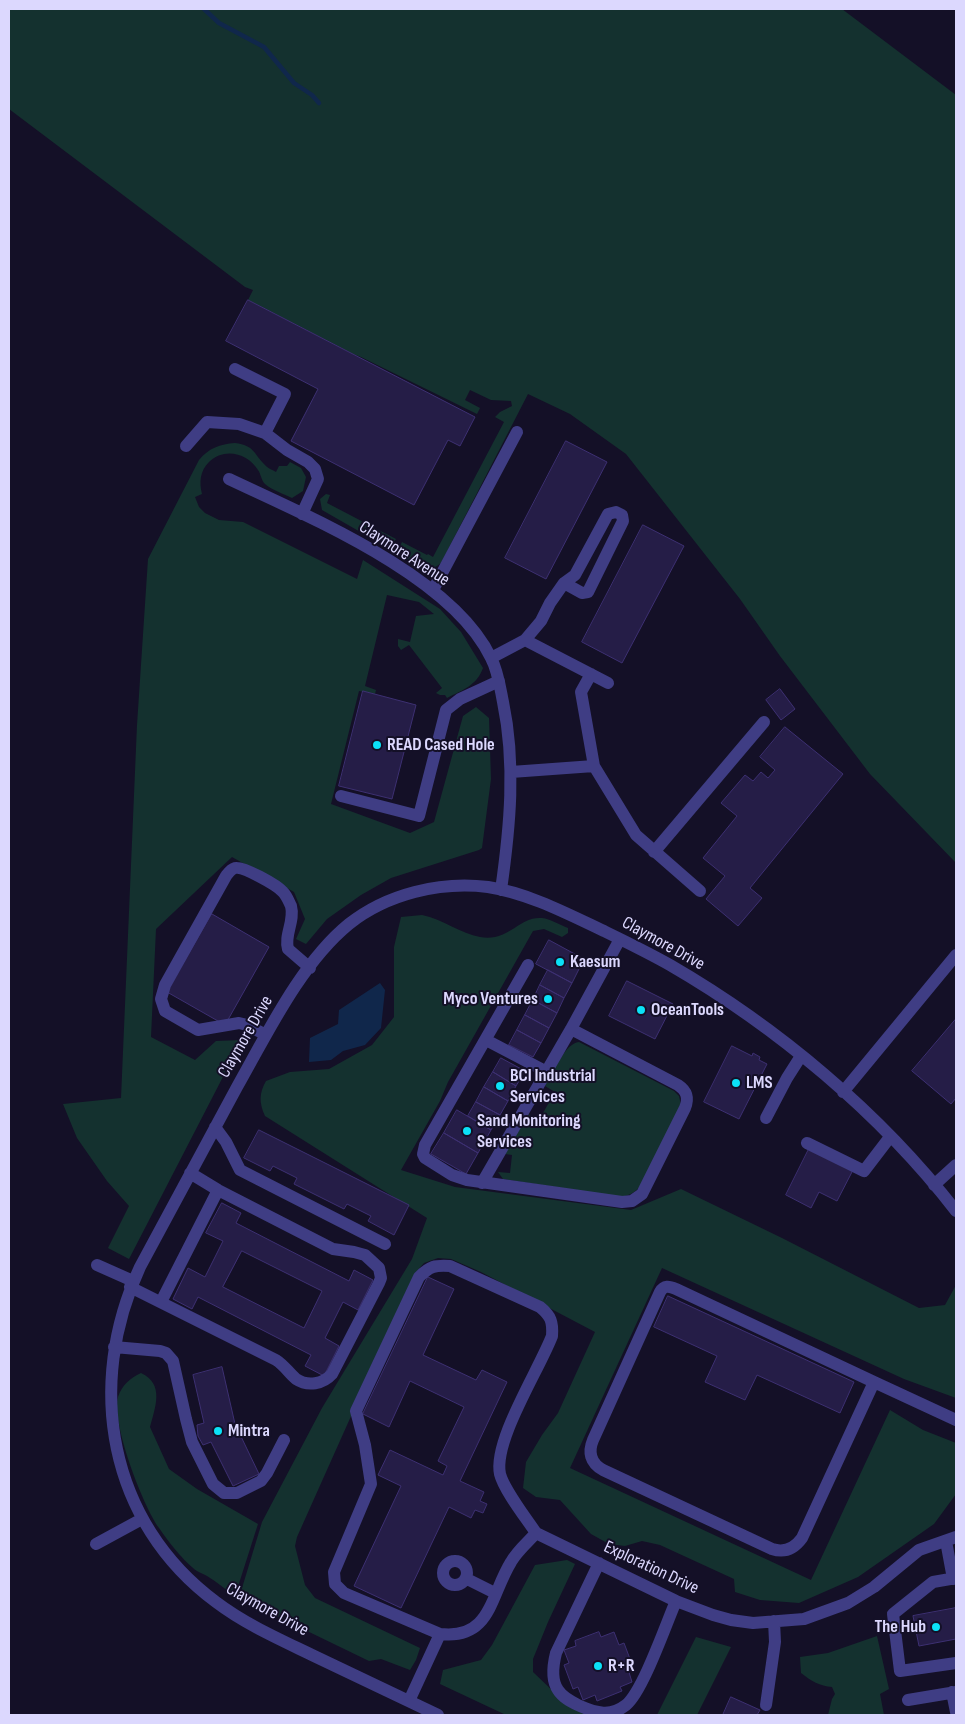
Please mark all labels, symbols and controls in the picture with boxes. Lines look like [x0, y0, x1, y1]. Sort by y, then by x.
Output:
street label: Claymore Avenue [355, 517, 453, 591]
place label: READ Cased Hole [387, 734, 495, 756]
marker: READ Cased Hole [371, 739, 383, 751]
street label: Claymore Drive [618, 912, 708, 976]
place label: Kaesum [570, 951, 620, 973]
marker: Kaesum [554, 956, 566, 968]
place label: Myco Ventures [443, 988, 538, 1010]
street label: Claymore Drive [214, 992, 278, 1082]
marker: Myco Ventures [542, 993, 554, 1005]
place label: OceanTools [651, 999, 724, 1021]
marker: OceanTools [635, 1004, 647, 1016]
place label: BCI Industrial Services [510, 1065, 595, 1108]
place label: LMS [746, 1072, 773, 1094]
marker: LMS [730, 1077, 742, 1089]
marker: BCI Industrial Services [494, 1080, 506, 1092]
place label: Sand Monitoring Services [477, 1110, 581, 1152]
marker: Sand Monitoring Services [461, 1125, 473, 1137]
place label: Mintra [228, 1420, 270, 1442]
marker: Mintra [212, 1425, 224, 1437]
street label: Exploration Drive [600, 1537, 702, 1599]
street label: Claymore Drive [222, 1578, 312, 1642]
place label: The Hub [875, 1616, 926, 1638]
marker: The Hub [930, 1621, 942, 1633]
place label: R+R [608, 1655, 634, 1677]
marker: R+R [592, 1660, 604, 1672]

